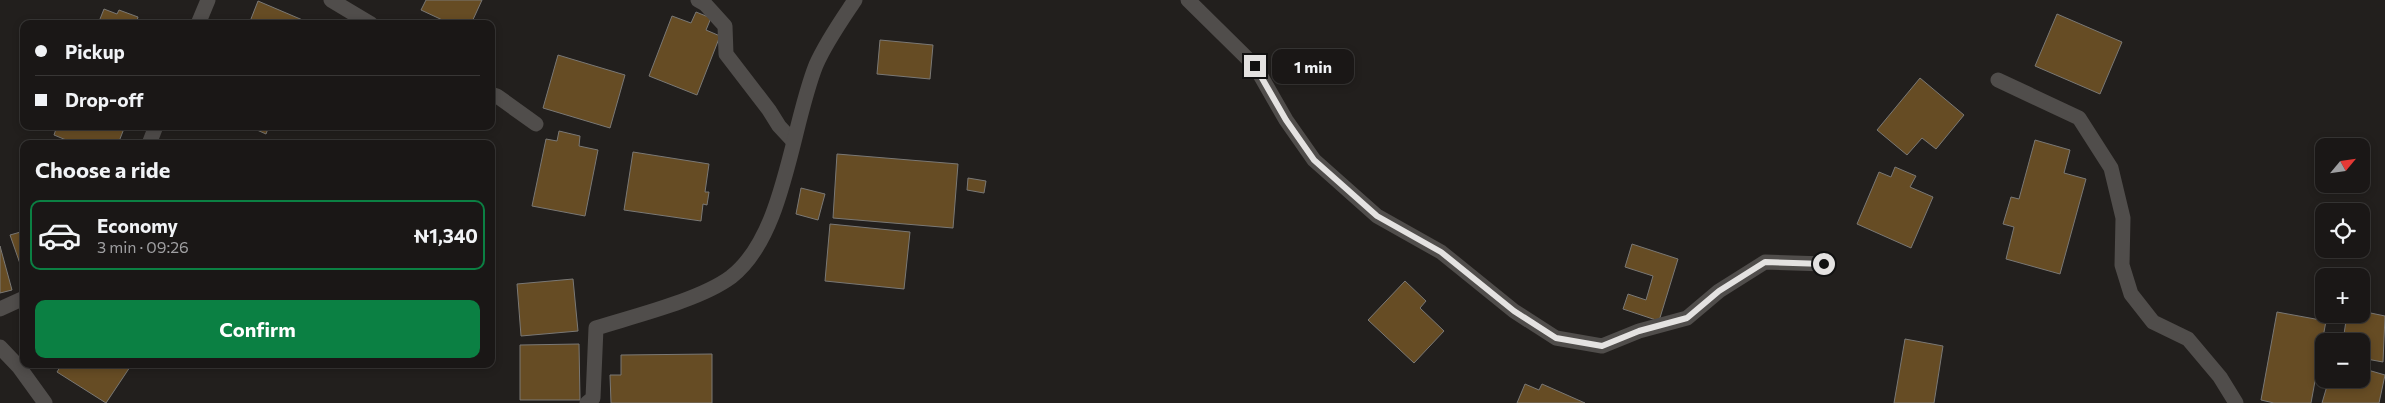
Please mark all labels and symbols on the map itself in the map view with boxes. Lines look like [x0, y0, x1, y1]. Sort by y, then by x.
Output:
callout: 1 min [1272, 48, 1355, 84]
route end [1244, 55, 1266, 77]
north arrow [2315, 138, 2370, 192]
route start [1813, 253, 1835, 275]

